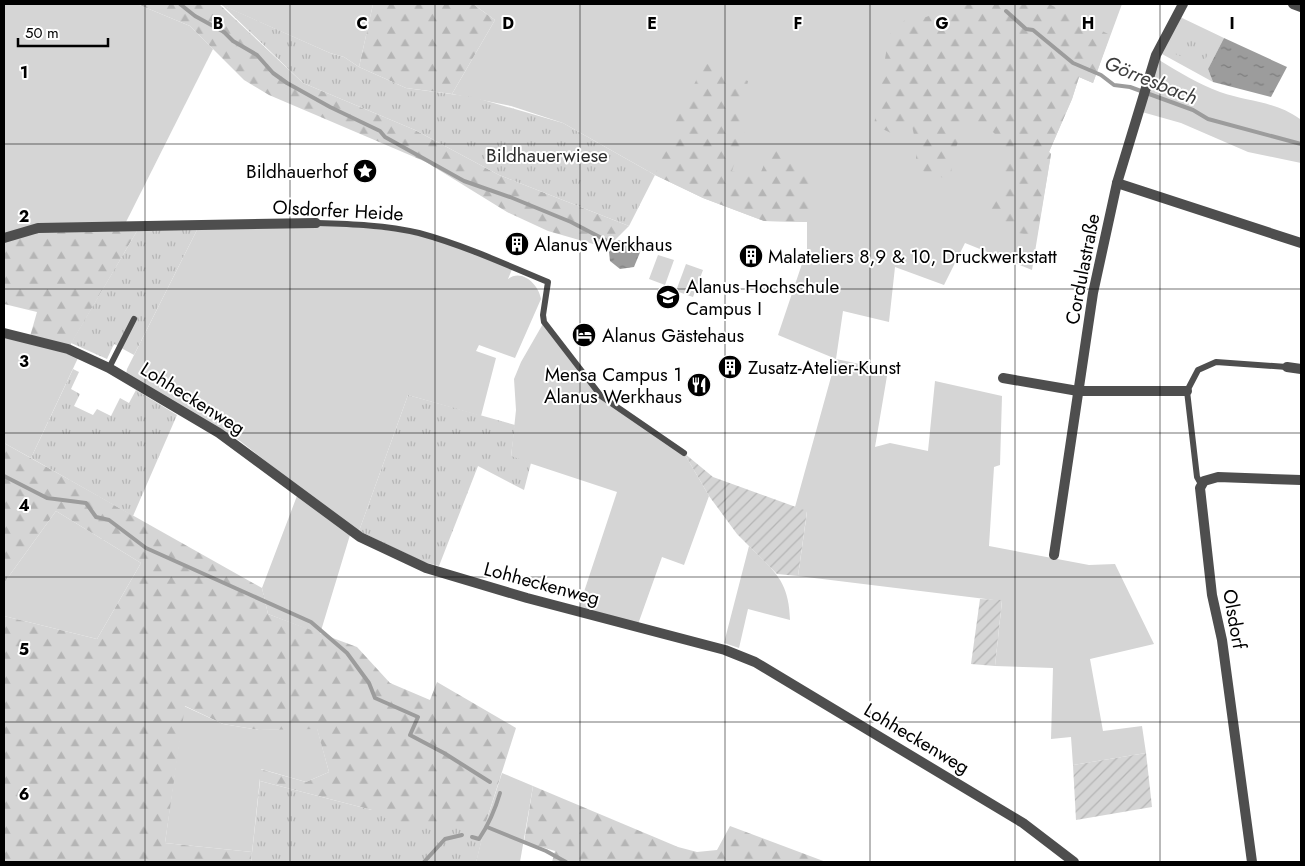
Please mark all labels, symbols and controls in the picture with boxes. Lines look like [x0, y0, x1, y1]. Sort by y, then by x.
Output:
text: B [213, 12, 223, 35]
text: C [356, 12, 368, 35]
text: D [502, 12, 514, 35]
text: E [647, 12, 657, 35]
text: F [794, 12, 802, 35]
text: G [935, 12, 949, 35]
text: H [1082, 12, 1094, 35]
text: I [1229, 12, 1235, 35]
scale bar [18, 15, 108, 47]
text: 50 m [25, 22, 59, 44]
water label: Görresbach [1100, 49, 1202, 112]
text: 1 [20, 61, 28, 84]
park label: Bildhauerwiese [486, 142, 608, 169]
place label: Bildhauerhof [246, 158, 349, 185]
place icon: Bildhauerhof [352, 158, 378, 184]
street label: Olsdorfer Heide [272, 194, 404, 227]
text: 2 [19, 205, 29, 228]
street label: Cordulastraße [1058, 211, 1107, 327]
building icon: Alanus Werkhaus [504, 231, 530, 257]
place label: Alanus Werkhaus [534, 231, 672, 258]
building icon: Malateliers 8,9 & 10, Druckwerkstatt [738, 243, 764, 269]
place label: Malateliers 8,9 & 10, Druckwerkstatt [768, 243, 1057, 270]
place label: Alanus Hochschule Campus I [686, 273, 839, 322]
school or university icon: Alanus Hochschule Campus I [655, 284, 681, 310]
hotel icon: Alanus Gästehaus [571, 322, 597, 348]
place label: Alanus Gästehaus [602, 322, 744, 349]
text: 3 [19, 350, 29, 373]
building icon: Zusatz-Atelier-Kunst [717, 354, 743, 380]
place label: Zusatz-Atelier-Kunst [748, 354, 901, 381]
street label: Lohheckenweg [135, 356, 250, 441]
place label: Mensa Campus 1 Alanus Werkhaus [544, 361, 682, 410]
restaurant icon: Mensa Campus 1 Alanus Werkhaus [686, 372, 712, 398]
text: 4 [18, 494, 30, 517]
street label: Lohheckenweg [481, 555, 603, 612]
street label: Olsdorf [1216, 587, 1253, 652]
text: 5 [19, 638, 29, 661]
street label: Lohheckenweg [859, 696, 975, 781]
text: 6 [19, 783, 29, 806]

